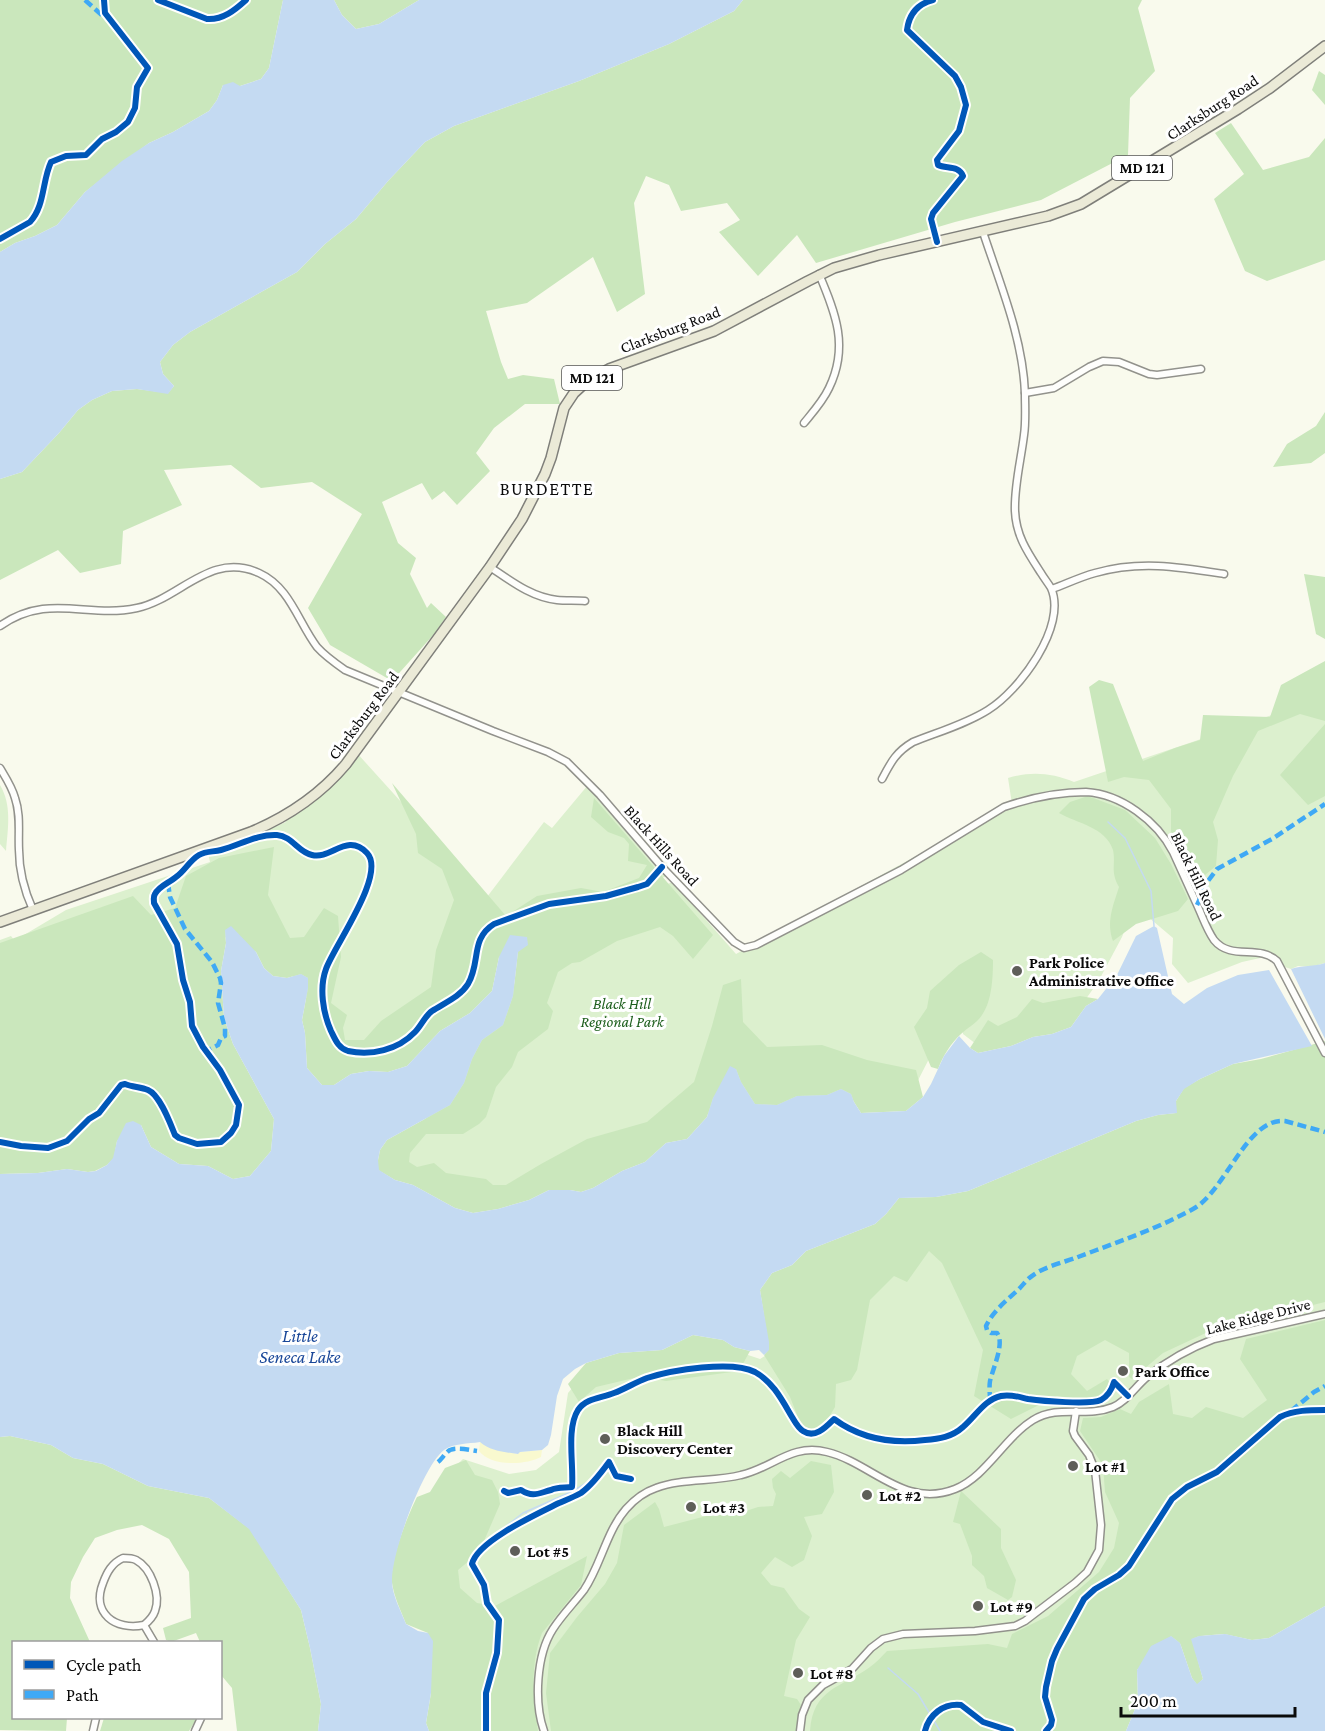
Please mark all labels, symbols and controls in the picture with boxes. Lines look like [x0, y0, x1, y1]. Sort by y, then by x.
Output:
street label: Clarksburg Road [1163, 71, 1262, 144]
road number: MD 121 [1112, 156, 1172, 180]
street label: Clarksburg Road [618, 302, 723, 357]
road number: MD 121 [562, 366, 622, 390]
district label: BURDETTE [500, 479, 594, 499]
street label: Clarksburg Road [325, 668, 403, 763]
street label: Black Hills Road [621, 802, 703, 889]
street label: Black Hill Road [1168, 829, 1226, 924]
place label: Park Police Administrative Office [1028, 954, 1175, 989]
marker: Park Police Administrative Office [1010, 964, 1024, 978]
park label: Black Hill Regional Park [580, 995, 665, 1031]
street label: Lake Ridge Drive [1204, 1295, 1312, 1339]
water label: Little Seneca Lake [259, 1326, 341, 1367]
place label: Park Office [1135, 1363, 1210, 1380]
marker: Park Office [1116, 1364, 1130, 1378]
place label: Black Hill Discovery Center [617, 1422, 733, 1457]
marker: Black Hill Discovery Center [598, 1432, 612, 1446]
place label: Lot #1 [1085, 1458, 1125, 1475]
marker: Lot #1 [1066, 1459, 1080, 1473]
place label: Lot #2 [879, 1487, 921, 1504]
marker: Lot #2 [860, 1488, 874, 1502]
place label: Lot #3 [703, 1499, 745, 1516]
marker: Lot #3 [684, 1500, 698, 1514]
place label: Lot #5 [527, 1543, 569, 1560]
marker: Lot #5 [508, 1544, 522, 1558]
place label: Lot #9 [990, 1598, 1033, 1615]
marker: Lot #9 [971, 1599, 985, 1613]
legend [12, 1641, 222, 1719]
text: Cycle path [66, 1655, 142, 1675]
place label: Lot #8 [810, 1665, 853, 1682]
marker: Lot #8 [791, 1666, 805, 1680]
scale bar [1121, 1680, 1295, 1718]
text: Path [66, 1685, 99, 1705]
text: 200 m [1130, 1691, 1177, 1711]

